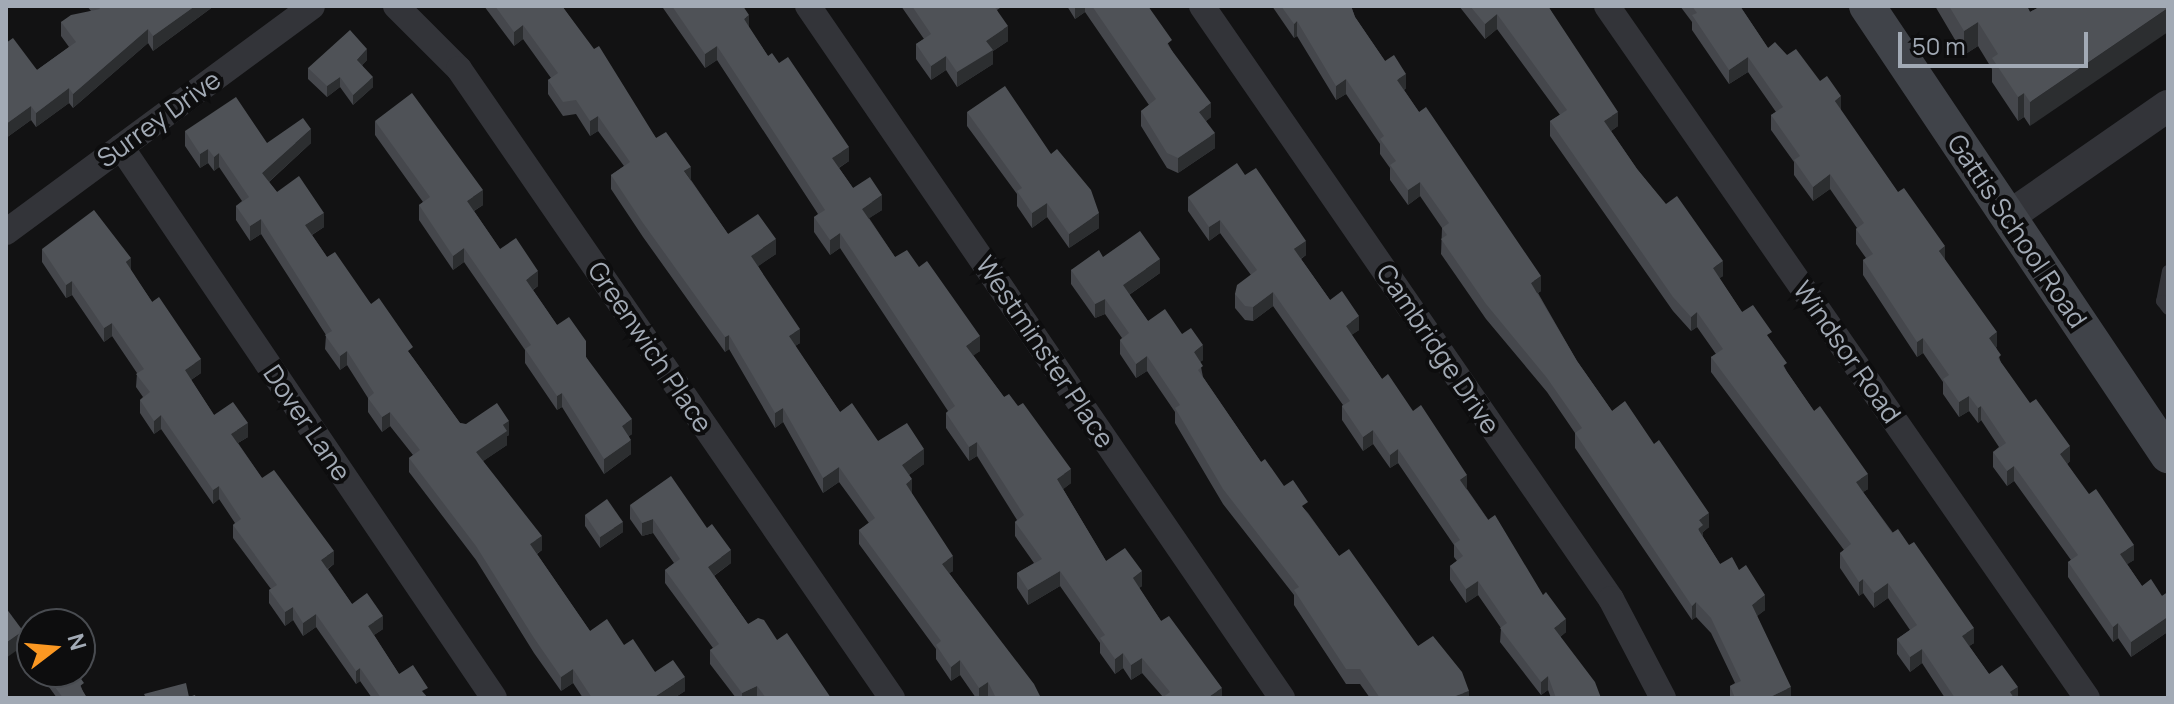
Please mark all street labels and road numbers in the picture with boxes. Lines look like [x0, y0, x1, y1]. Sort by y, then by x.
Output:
street label: Surrey Drive [91, 64, 227, 174]
street label: Gattis School Road [1941, 128, 2093, 334]
street label: Westminster Place [969, 250, 1121, 454]
street label: Greenwich Place [581, 256, 719, 438]
street label: Cambridge Drive [1370, 258, 1506, 440]
street label: Windsor Road [1787, 275, 1907, 429]
street label: Dover Lane [257, 359, 357, 487]

